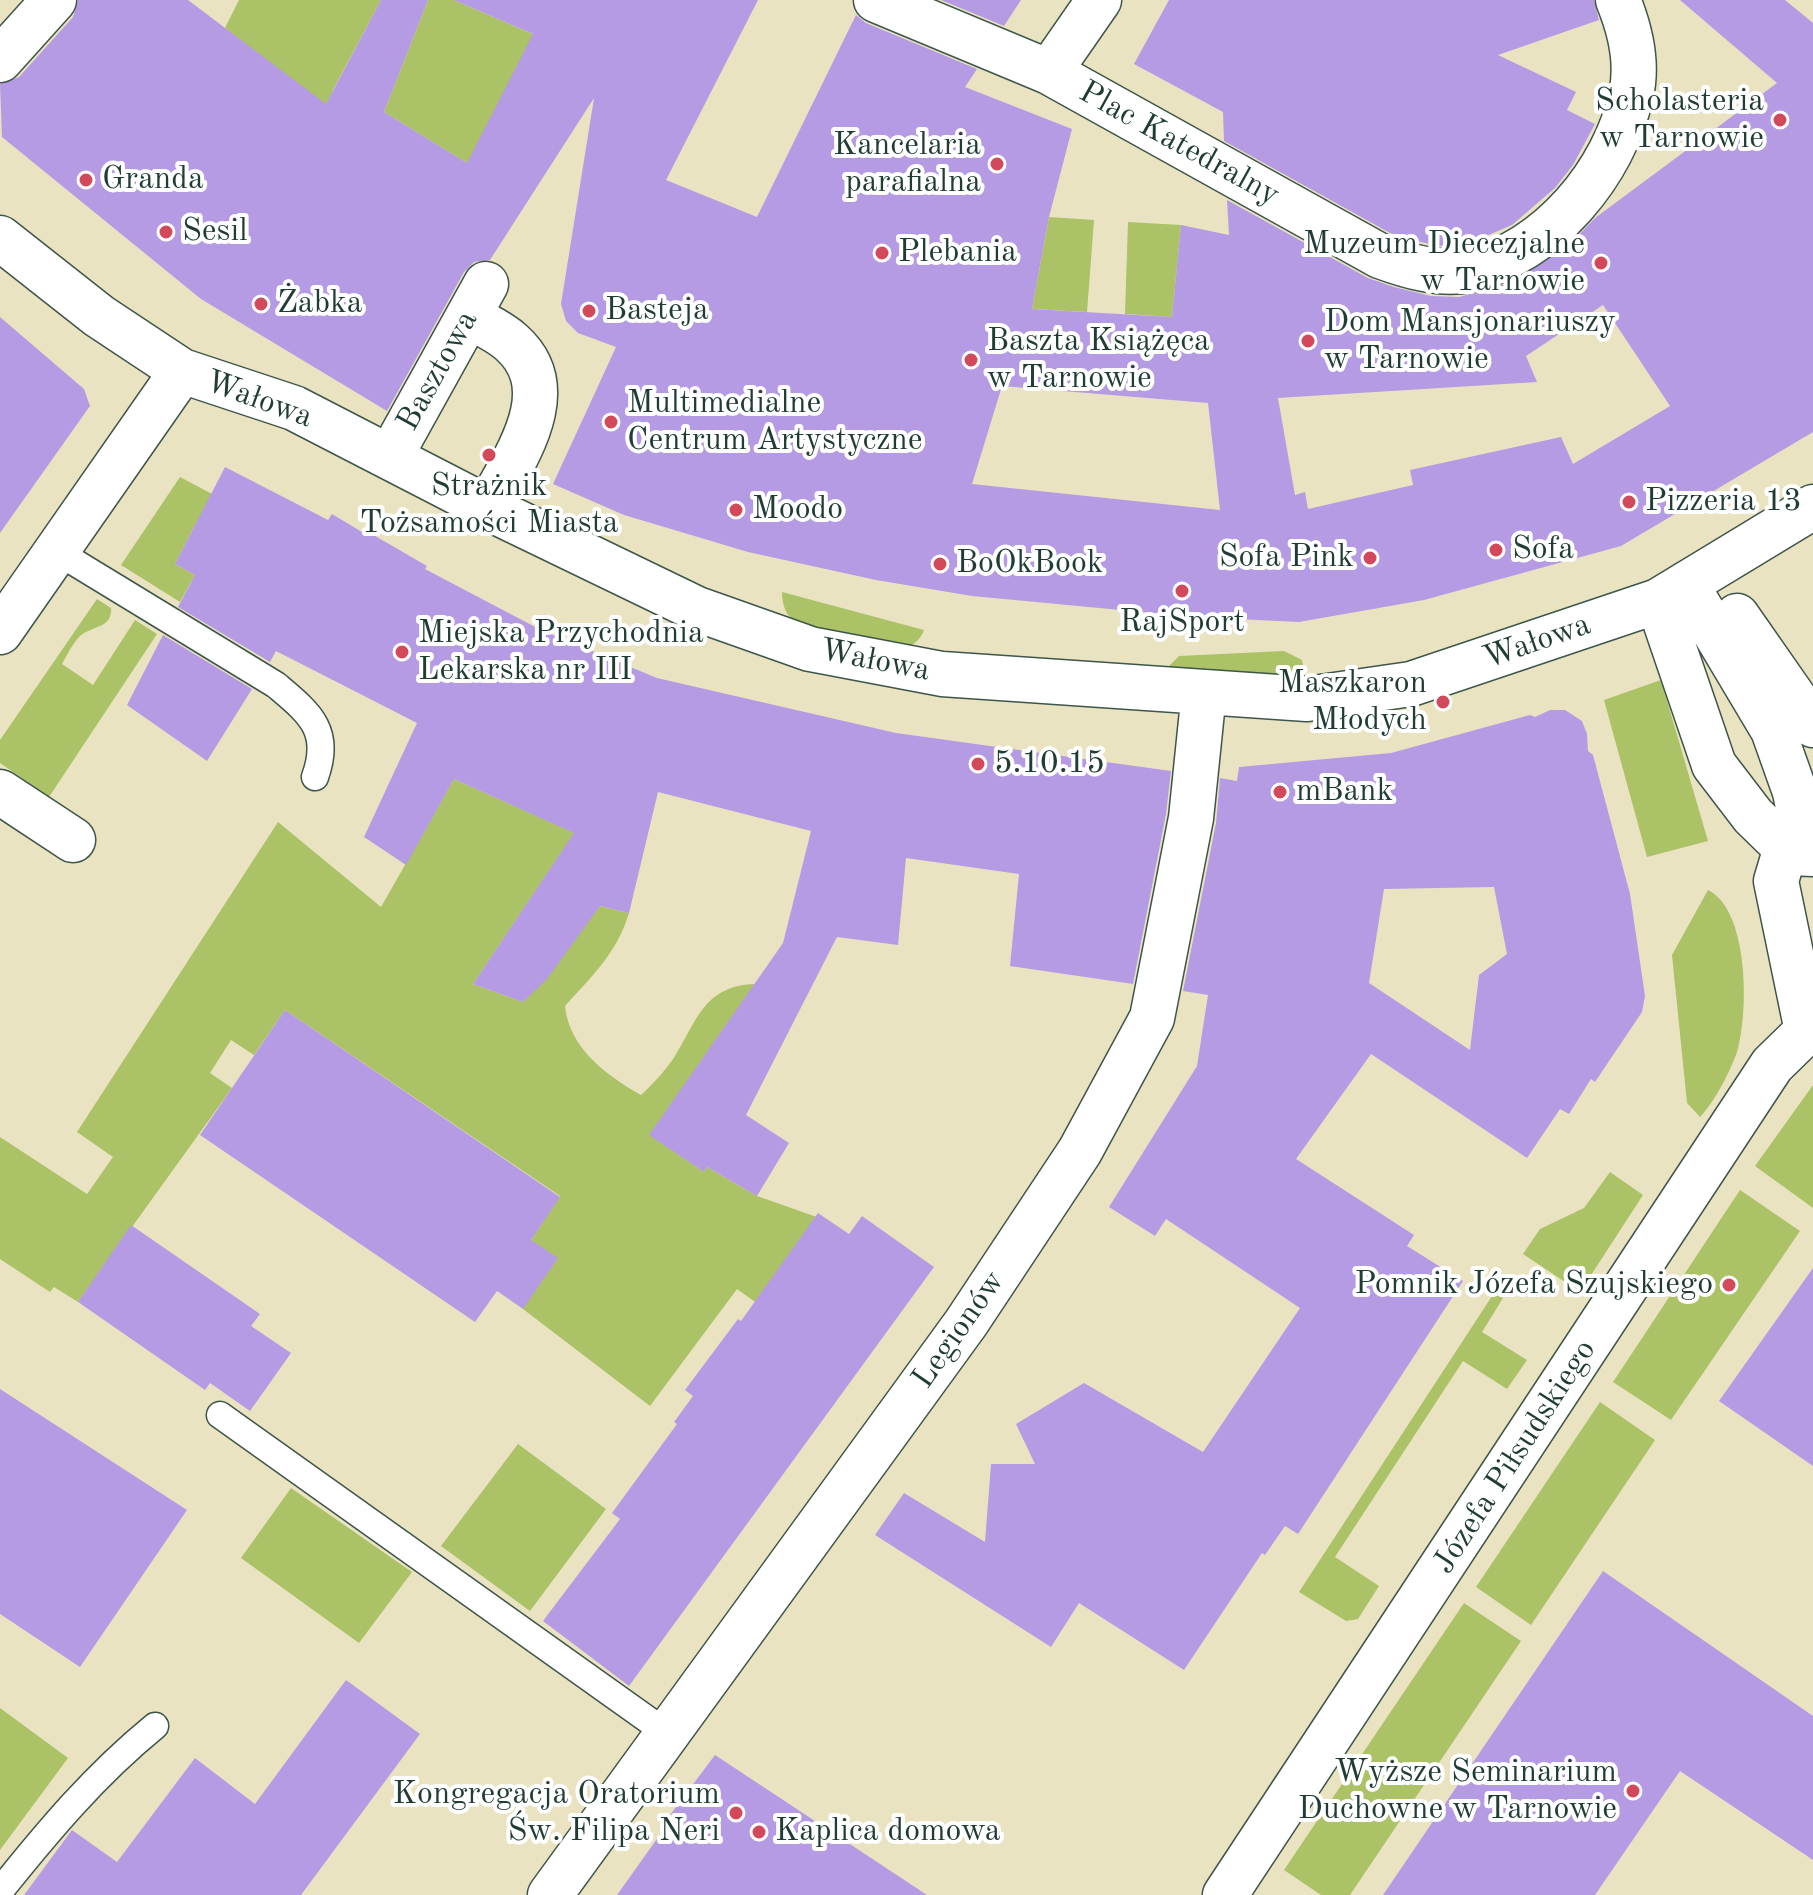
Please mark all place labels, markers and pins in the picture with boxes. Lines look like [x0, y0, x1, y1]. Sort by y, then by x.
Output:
place label: Scholasteria w Tarnowie [1595, 83, 1764, 158]
marker: Scholasteria w Tarnowie [1771, 111, 1789, 129]
place label: Kancelaria parafialna [833, 127, 981, 202]
marker: Kancelaria parafialna [988, 155, 1006, 173]
place label: Granda [102, 161, 204, 199]
marker: Granda [77, 171, 95, 189]
place label: Sesil [182, 213, 248, 251]
marker: Sesil [157, 223, 175, 241]
place label: Muzeum Diecezjalne w Tarnowie [1303, 226, 1585, 301]
place label: Plebania [898, 234, 1017, 272]
marker: Plebania [873, 244, 891, 262]
marker: Muzeum Diecezjalne w Tarnowie [1592, 254, 1610, 272]
place label: Żabka [277, 285, 363, 323]
place label: Basteja [605, 292, 709, 330]
marker: Żabka [252, 295, 270, 313]
marker: Basteja [580, 302, 598, 320]
place label: Dom Mansjonariuszy w Tarnowie [1324, 304, 1616, 379]
place label: Baszta Książęca w Tarnowie [987, 323, 1210, 398]
marker: Dom Mansjonariuszy w Tarnowie [1299, 332, 1317, 350]
marker: Baszta Książęca w Tarnowie [962, 351, 980, 369]
place label: Multimedialne Centrum Artystyczne [627, 385, 922, 460]
marker: Multimedialne Centrum Artystyczne [602, 413, 620, 431]
marker: Strażnik Tożsamości Miasta [480, 446, 498, 464]
place label: Strażnik Tożsamości Miasta [359, 468, 619, 543]
place label: Pizzeria 13 [1645, 483, 1802, 521]
place label: Moodo [752, 491, 843, 529]
marker: Pizzeria 13 [1620, 493, 1638, 511]
marker: Moodo [727, 501, 745, 519]
place label: Sofa [1512, 531, 1574, 569]
place label: Sofa Pink [1219, 539, 1354, 577]
marker: Sofa [1487, 541, 1505, 559]
place label: BoOkBook [956, 545, 1103, 583]
marker: Sofa Pink [1361, 549, 1379, 567]
marker: BoOkBook [931, 555, 949, 573]
marker: RajSport [1173, 582, 1191, 600]
place label: RajSport [1119, 604, 1245, 642]
place label: Miejska Przychodnia Lekarska nr III [418, 615, 704, 690]
marker: Miejska Przychodnia Lekarska nr III [393, 643, 411, 661]
place label: Maszkaron Młodych [1278, 665, 1427, 740]
marker: Maszkaron Młodych [1434, 693, 1452, 711]
place label: 5.10.15 [994, 745, 1105, 783]
marker: 5.10.15 [969, 755, 987, 773]
place label: mBank [1296, 773, 1393, 811]
marker: mBank [1271, 783, 1289, 801]
place label: Pomnik Józefa Szujskiego [1355, 1266, 1713, 1304]
marker: Pomnik Józefa Szujskiego [1720, 1276, 1738, 1294]
place label: Wyższe Seminarium Duchowne w Tarnowie [1298, 1754, 1617, 1829]
place label: Kongregacja Oratorium Św. Filipa Neri [393, 1776, 720, 1851]
marker: Wyższe Seminarium Duchowne w Tarnowie [1624, 1782, 1642, 1800]
marker: Kongregacja Oratorium Św. Filipa Neri [727, 1804, 745, 1822]
place label: Kaplica domowa [775, 1813, 1001, 1851]
marker: Kaplica domowa [750, 1823, 768, 1841]

